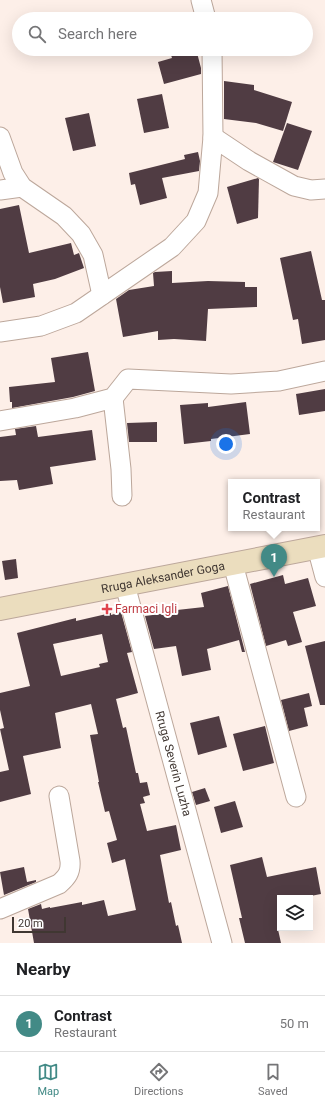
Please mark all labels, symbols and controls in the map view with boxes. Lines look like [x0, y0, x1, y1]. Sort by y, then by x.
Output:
search box [12, 12, 313, 56]
icon: search [26, 23, 48, 45]
text: Search here [58, 25, 137, 43]
your location [216, 434, 236, 454]
popup [228, 479, 320, 531]
text: Contrast [243, 489, 300, 507]
text: Restaurant [243, 507, 305, 522]
pin: 1 [261, 544, 287, 577]
street label: Rruga Aleksander Goga [100, 559, 226, 596]
place label: Farmaci Igli [115, 602, 177, 616]
marker: Farmaci Igli [102, 604, 112, 614]
street label: Rruga Severin Luzha [152, 709, 194, 818]
map controls [277, 895, 313, 931]
button: layers [277, 895, 313, 931]
scale bar [12, 915, 66, 934]
text: 20 m [18, 917, 43, 930]
text: Nearby [16, 959, 71, 979]
text: Contrast [54, 1007, 112, 1025]
text: 1 [25, 1016, 33, 1031]
text: 50 m [280, 1016, 309, 1031]
text: Restaurant [54, 1025, 117, 1040]
tab: Map [37, 1061, 59, 1098]
tab: Directions [134, 1061, 183, 1098]
tab: Saved [258, 1061, 288, 1098]

